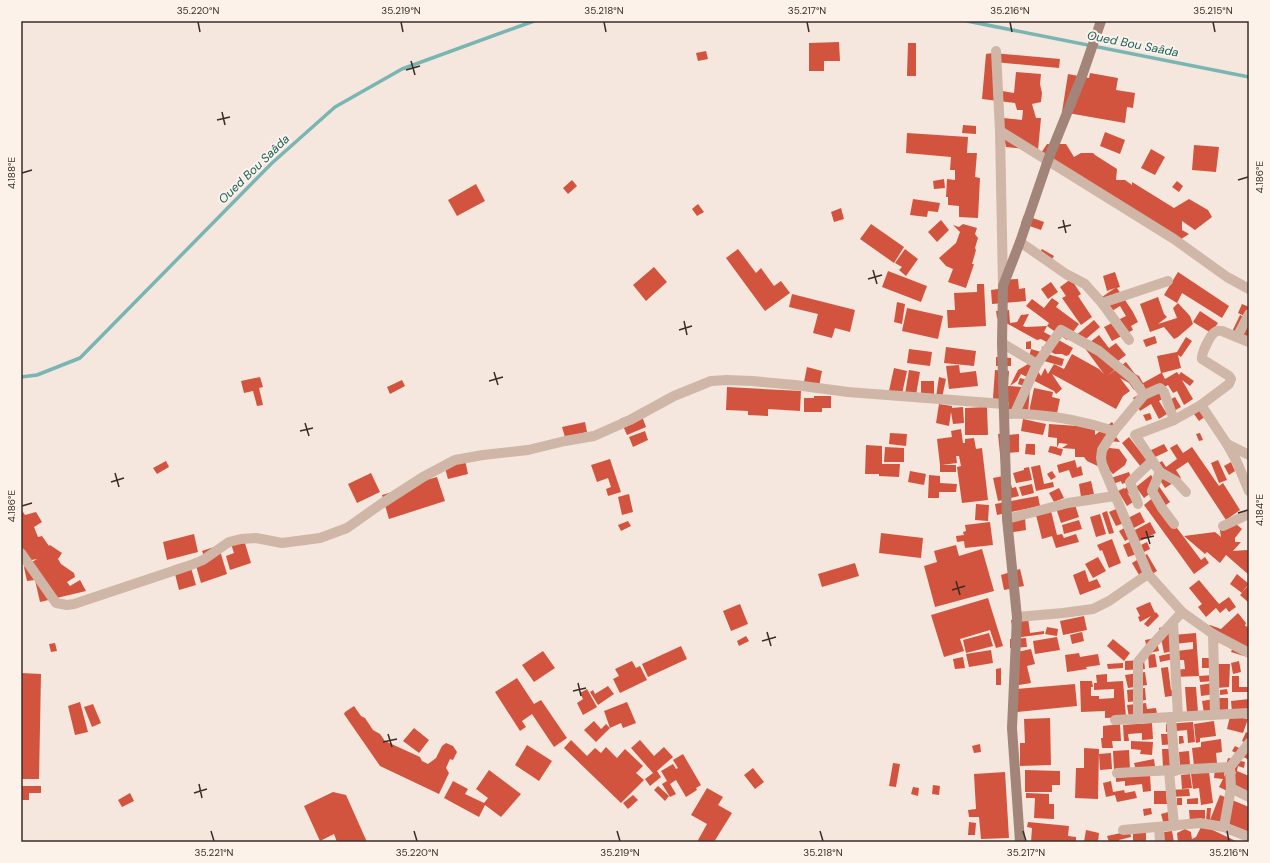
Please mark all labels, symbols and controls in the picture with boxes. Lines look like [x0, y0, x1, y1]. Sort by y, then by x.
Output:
text: 35.220°N [177, 4, 219, 17]
text: 35.219°N [381, 4, 421, 17]
text: 35.218°N [584, 4, 624, 17]
text: 35.217°N [788, 4, 826, 17]
text: 35.216°N [990, 4, 1030, 17]
text: 35.215°N [1193, 4, 1233, 17]
water label: Oued Bou Saâda [1086, 27, 1181, 61]
water label: Oued Bou Saâda [215, 131, 293, 207]
text: 4.188°E [5, 157, 18, 189]
text: 4.186°E [1253, 160, 1266, 193]
text: 4.186°E [5, 489, 18, 522]
text: 4.184°E [1253, 494, 1266, 526]
text: 35.221°N [195, 846, 234, 859]
text: 35.220°N [396, 846, 438, 859]
text: 35.219°N [600, 846, 640, 859]
text: 35.218°N [803, 846, 843, 859]
text: 35.217°N [1007, 846, 1045, 859]
text: 35.216°N [1209, 846, 1249, 859]

